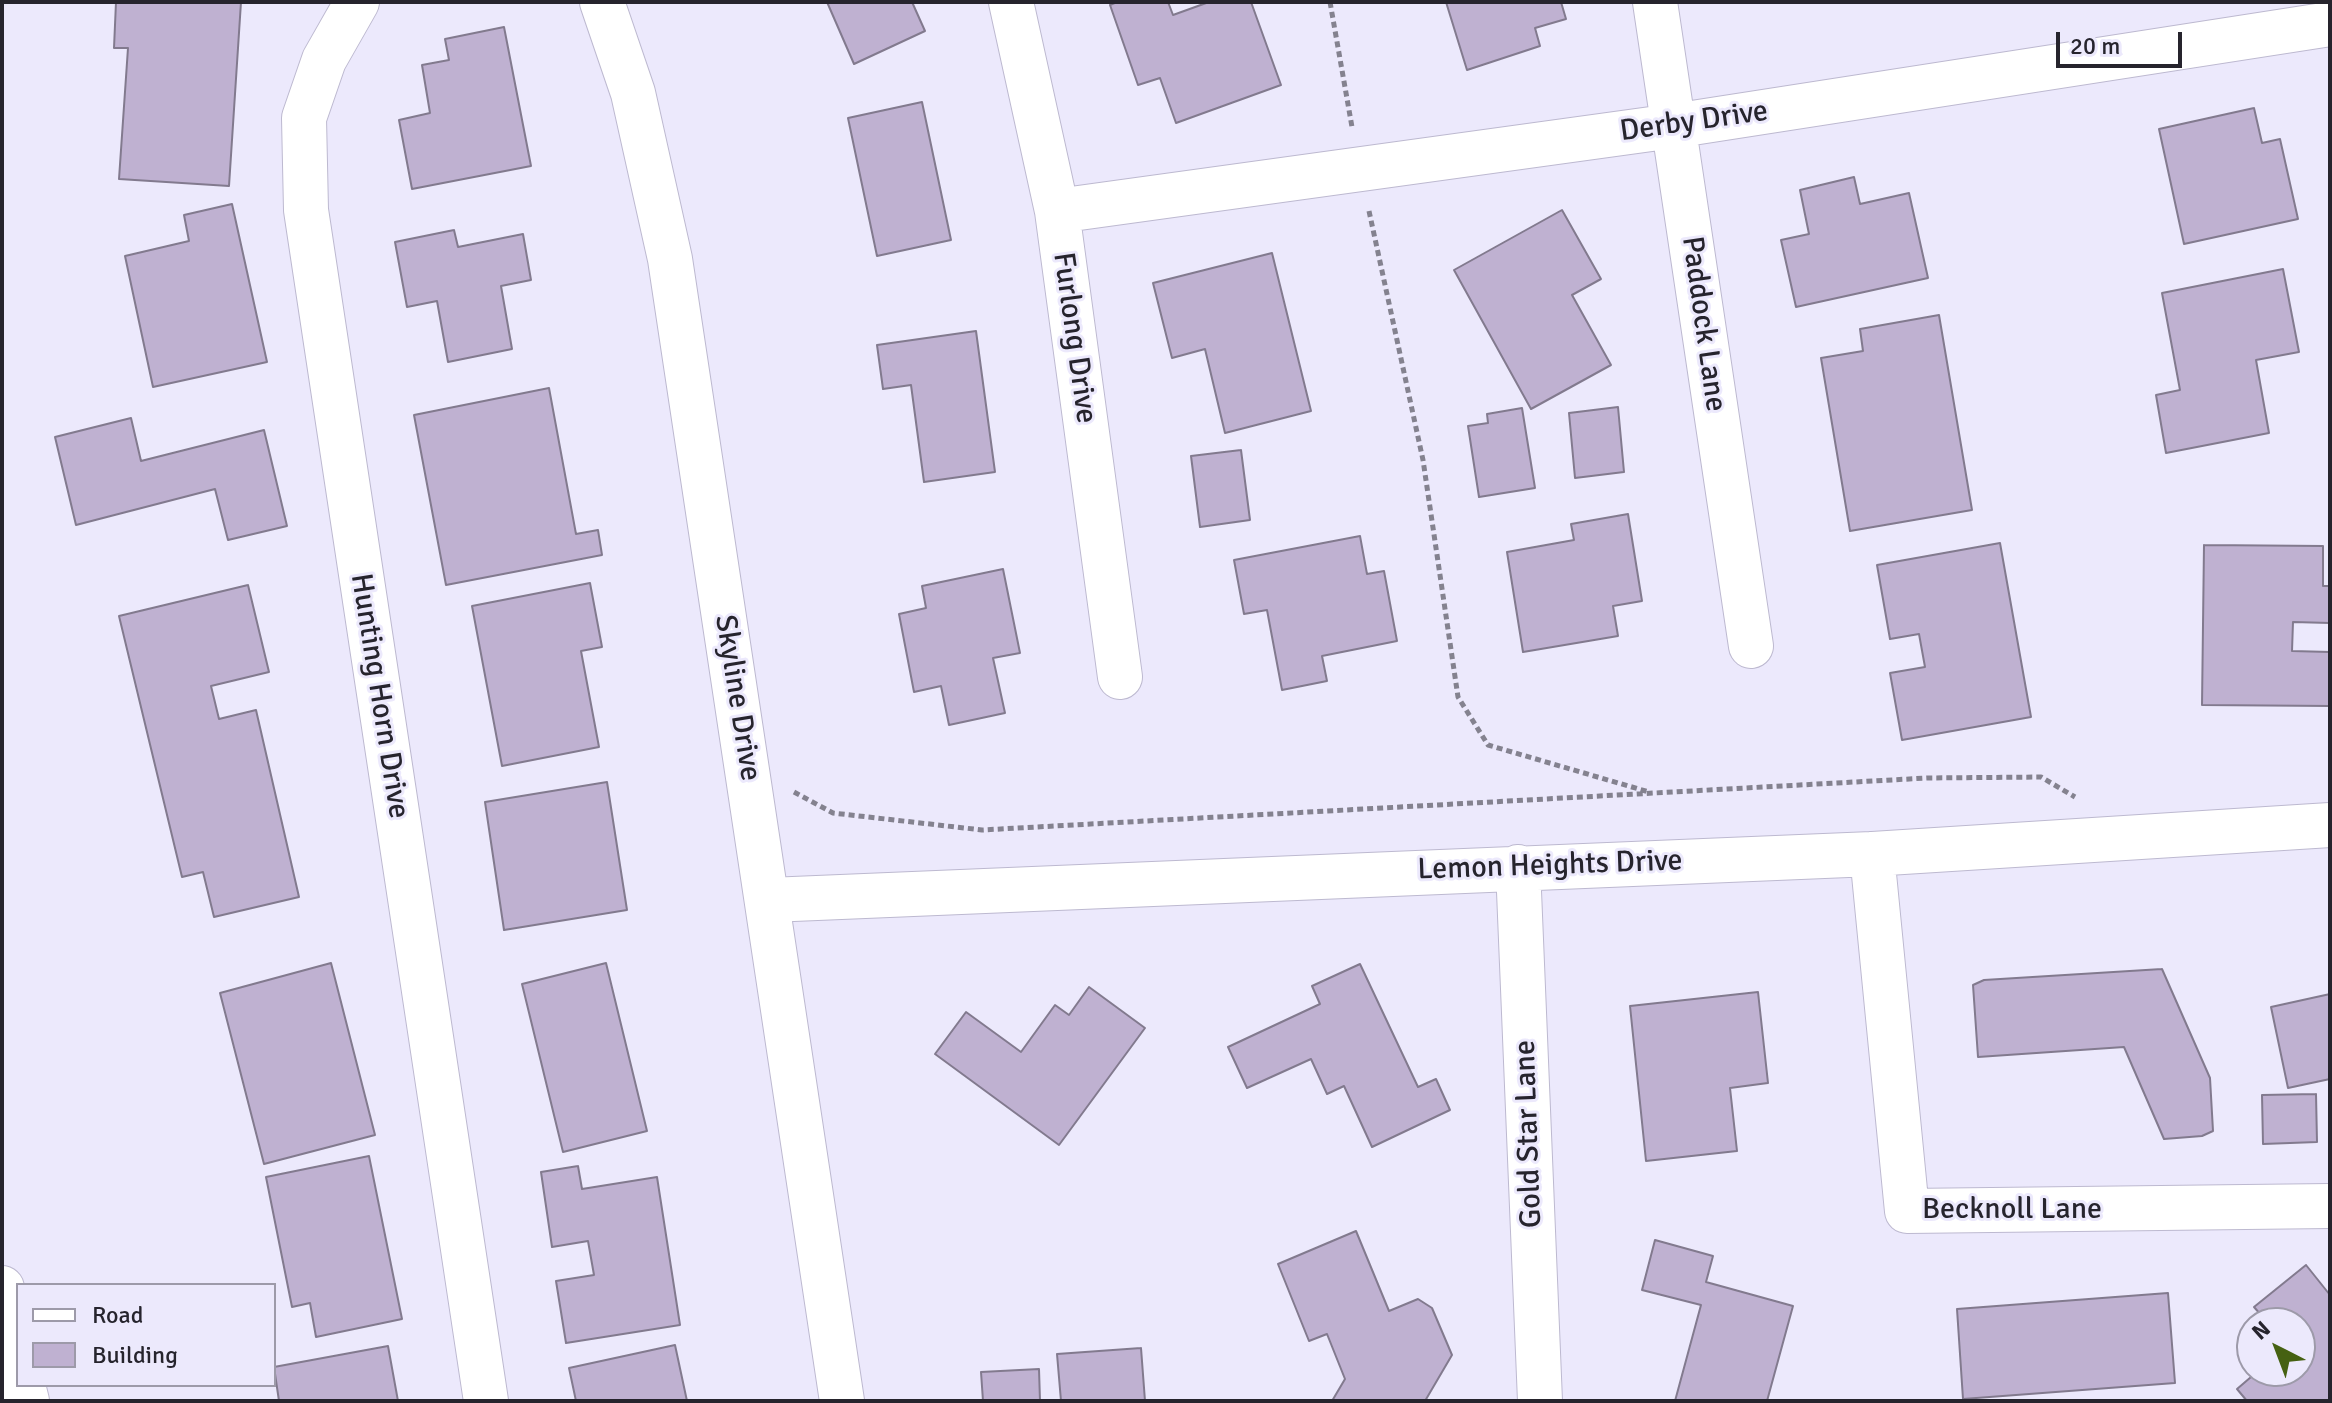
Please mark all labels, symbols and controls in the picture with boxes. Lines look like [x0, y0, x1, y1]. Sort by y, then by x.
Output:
scale bar [2060, 16, 2186, 66]
text: 20 m [2070, 31, 2120, 61]
street label: Derby Drive [1618, 94, 1770, 150]
street label: Paddock Lane [1673, 234, 1733, 414]
street label: Furlong Drive [1044, 250, 1104, 426]
street label: Hunting Horn Drive [342, 571, 416, 821]
street label: Skyline Drive [706, 612, 768, 784]
street label: Lemon Heights Drive [1417, 843, 1683, 889]
street label: Gold Star Lane [1508, 1039, 1550, 1229]
street label: Becknoll Lane [1922, 1192, 2102, 1228]
legend [16, 1283, 276, 1387]
text: Road [92, 1300, 143, 1330]
north arrow [2236, 1307, 2316, 1387]
text: N [2246, 1315, 2276, 1345]
text: Building [92, 1340, 178, 1370]

